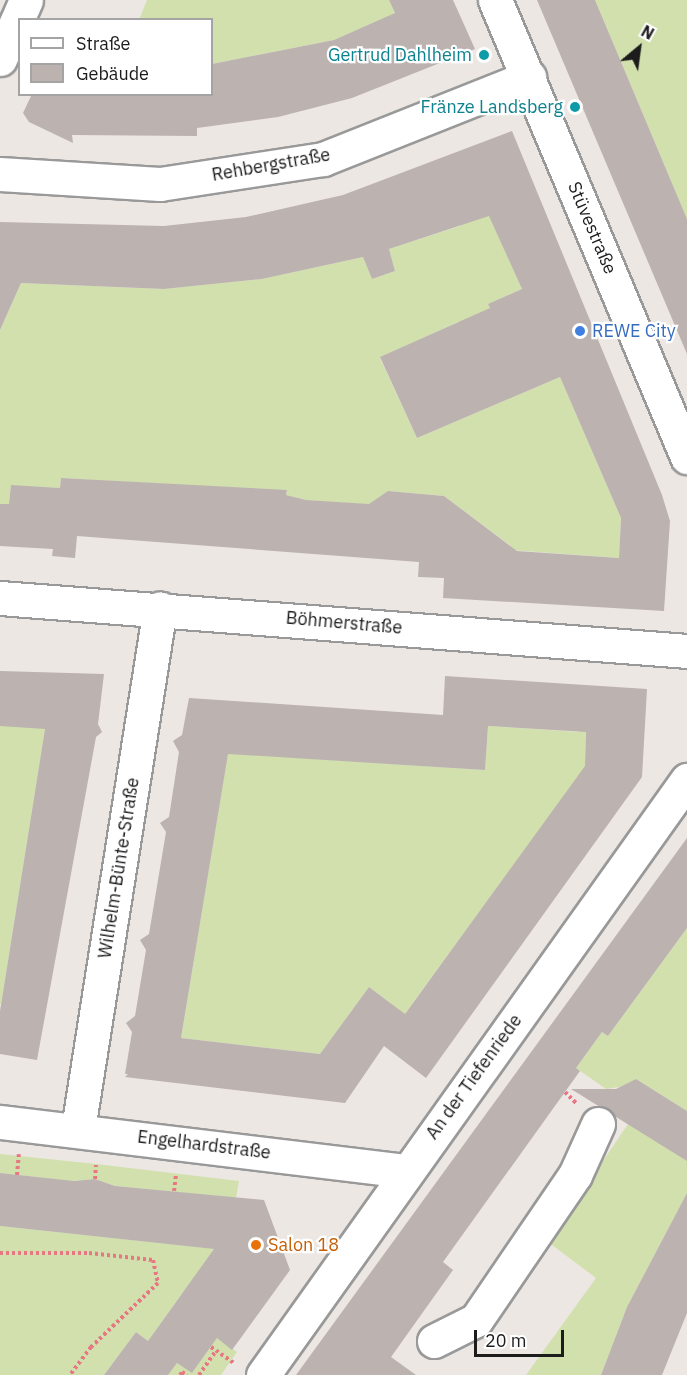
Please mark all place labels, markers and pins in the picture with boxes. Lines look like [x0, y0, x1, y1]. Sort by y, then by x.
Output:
place label: Gertrud Dahlheim [328, 44, 472, 66]
marker: Gertrud Dahlheim [477, 48, 491, 62]
place label: Fränze Landsberg [421, 96, 563, 118]
marker: Fränze Landsberg [568, 100, 582, 114]
place label: REWE City [592, 320, 676, 342]
marker: REWE City [573, 324, 587, 338]
place label: Salon 18 [268, 1234, 339, 1256]
marker: Salon 18 [249, 1238, 263, 1252]

